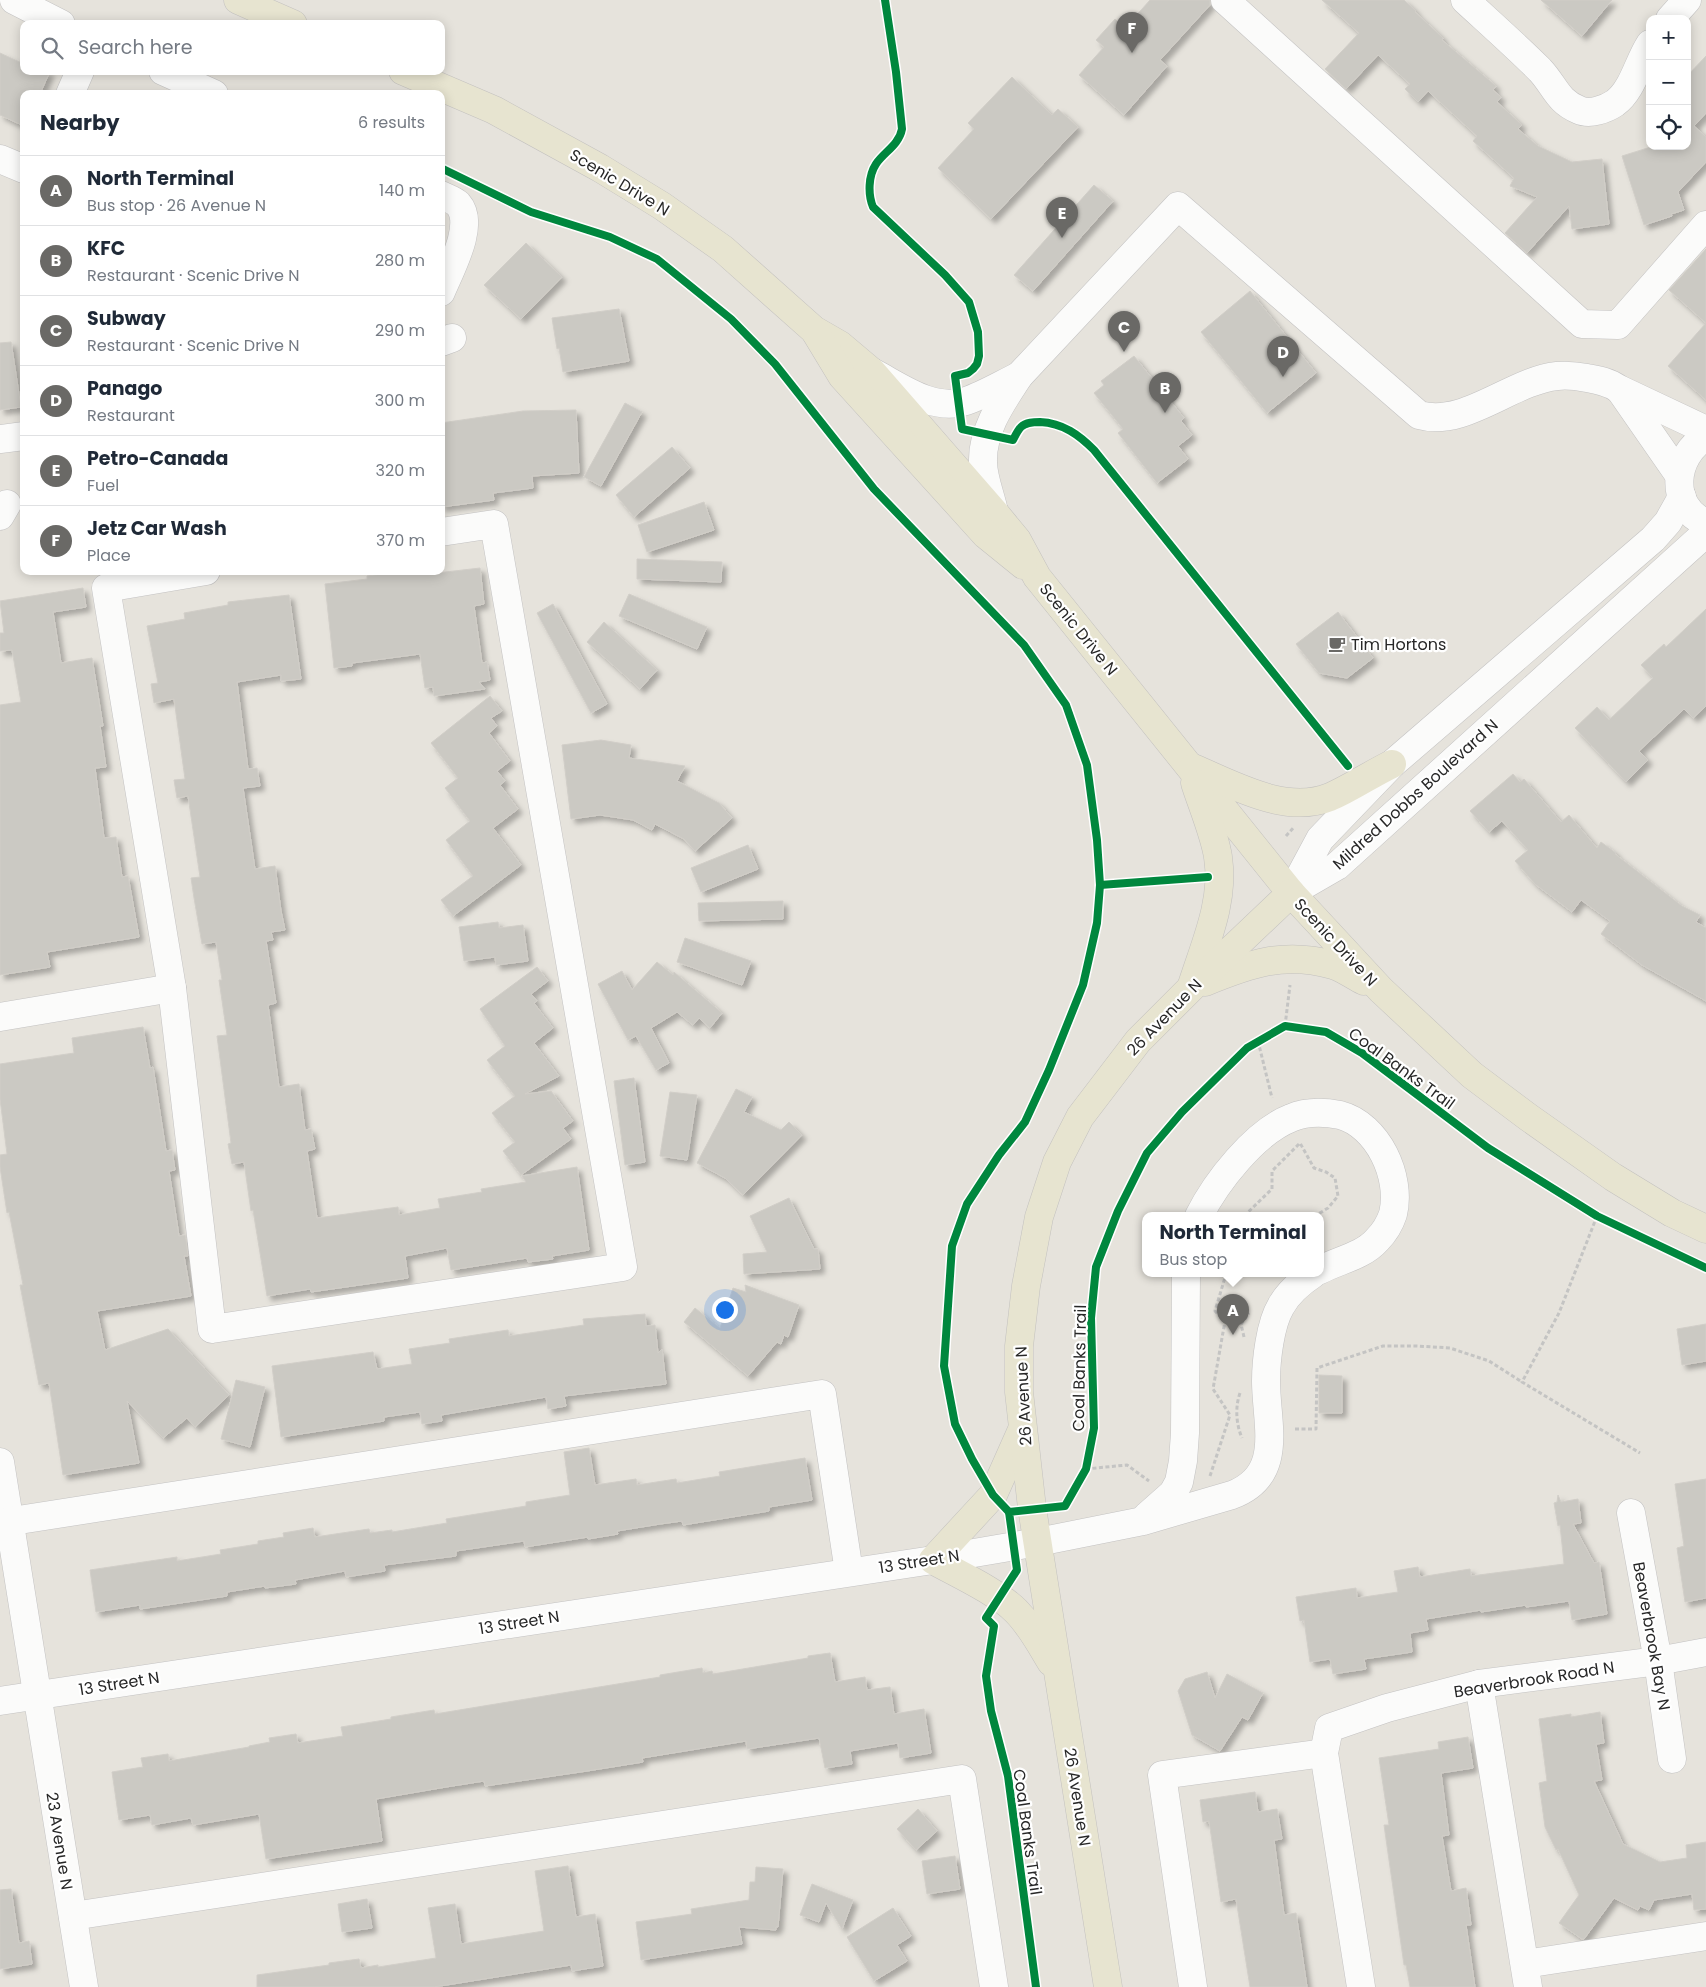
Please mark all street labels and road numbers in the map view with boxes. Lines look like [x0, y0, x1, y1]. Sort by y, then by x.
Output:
street label: Scenic Drive N [565, 144, 674, 221]
street label: Scenic Drive N [1034, 578, 1123, 680]
street label: Mildred Dobbs Boulevard N [1328, 714, 1503, 875]
street label: Scenic Drive N [1289, 893, 1383, 991]
street label: 26 Avenue N [1122, 974, 1207, 1061]
street label: Coal Banks Trail [1344, 1022, 1460, 1115]
street label: Coal Banks Trail [1067, 1304, 1092, 1432]
street label: 26 Avenue N [1009, 1346, 1038, 1446]
street label: 13 Street N [877, 1544, 961, 1579]
street label: Beaverbrook Bay N [1627, 1560, 1676, 1712]
street label: 13 Street N [477, 1605, 561, 1640]
street label: Beaverbrook Road N [1452, 1655, 1616, 1704]
street label: 13 Street N [77, 1666, 161, 1701]
street label: 26 Avenue N [1058, 1746, 1097, 1848]
street label: Coal Banks Trail [1007, 1768, 1048, 1896]
street label: 23 Avenue N [40, 1791, 79, 1892]

